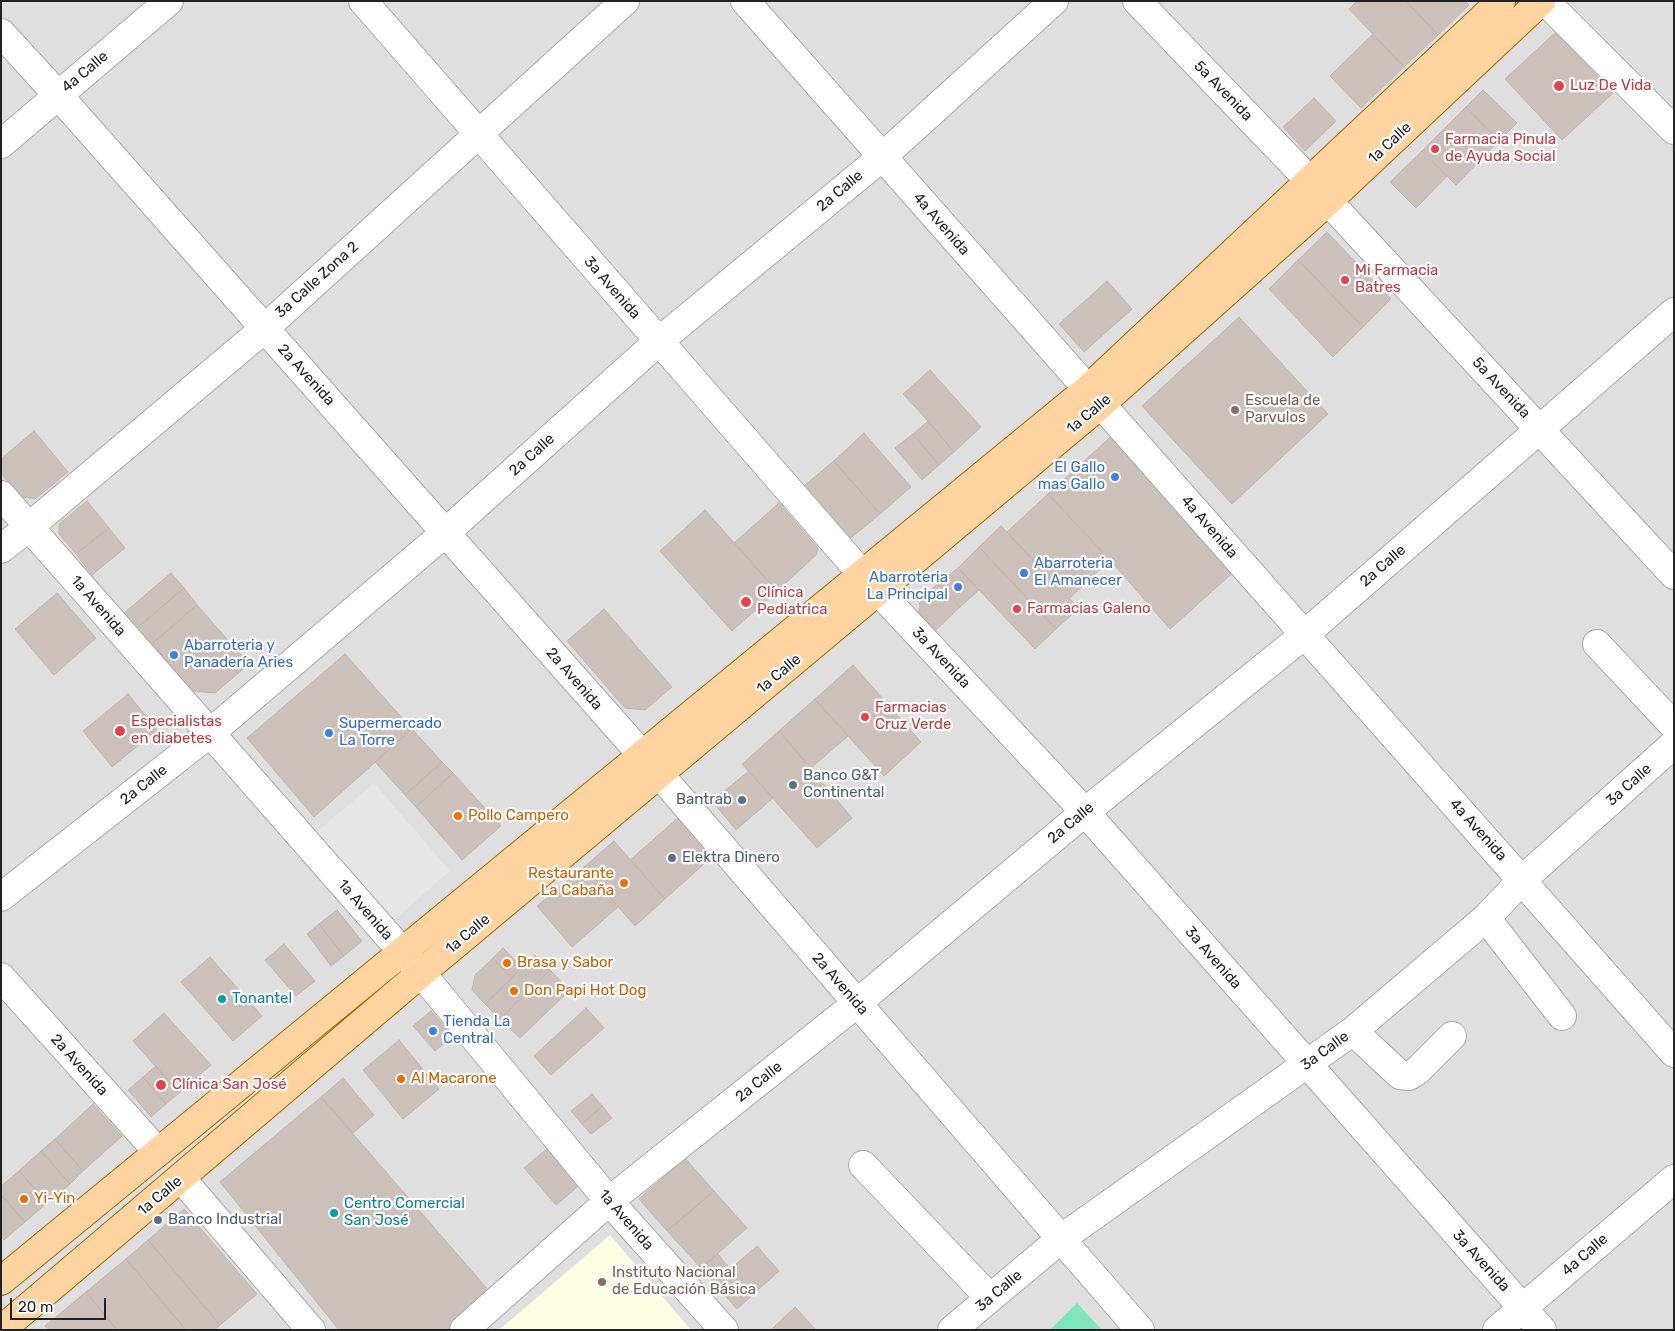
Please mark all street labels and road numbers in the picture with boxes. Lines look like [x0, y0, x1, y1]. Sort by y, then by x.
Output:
street label: 4a Calle [58, 47, 112, 97]
street label: 5a Avenida [1190, 57, 1256, 125]
street label: 1a Calle [1365, 119, 1415, 167]
street label: 2a Calle [813, 167, 867, 215]
street label: 4a Avenida [909, 189, 973, 259]
street label: 3a Calle Zona 2 [272, 238, 362, 322]
street label: 3a Avenida [580, 253, 644, 323]
street label: 2a Avenida [274, 340, 338, 410]
street label: 5a Avenida [1468, 354, 1534, 422]
street label: 1a Calle [1063, 390, 1115, 438]
street label: 2a Calle [506, 430, 558, 480]
street label: 4a Avenida [1177, 492, 1241, 562]
street label: 2a Calle [1356, 541, 1410, 591]
street label: 1a Avenida [67, 572, 129, 640]
street label: 3a Avenida [908, 624, 974, 692]
street label: 2a Avenida [542, 644, 606, 714]
street label: 1a Calle [753, 650, 805, 698]
street label: 3a Calle [1603, 760, 1655, 810]
street label: 2a Calle [117, 761, 171, 809]
street label: 4a Avenida [1445, 795, 1511, 865]
street label: 2a Calle [1044, 799, 1098, 847]
street label: 1a Avenida [334, 876, 396, 944]
street label: 1a Calle [442, 910, 494, 958]
street label: 3a Avenida [1181, 923, 1245, 993]
street label: 2a Avenida [808, 949, 872, 1019]
street label: 3a Calle [1297, 1028, 1353, 1074]
street label: 2a Avenida [47, 1030, 111, 1100]
street label: 2a Calle [732, 1058, 786, 1106]
street label: 1a Calle [134, 1172, 186, 1220]
street label: 1a Avenida [595, 1186, 657, 1254]
street label: 3a Avenida [1449, 1226, 1513, 1296]
street label: 4a Calle [1558, 1230, 1612, 1280]
street label: 3a Calle [972, 1266, 1026, 1316]

